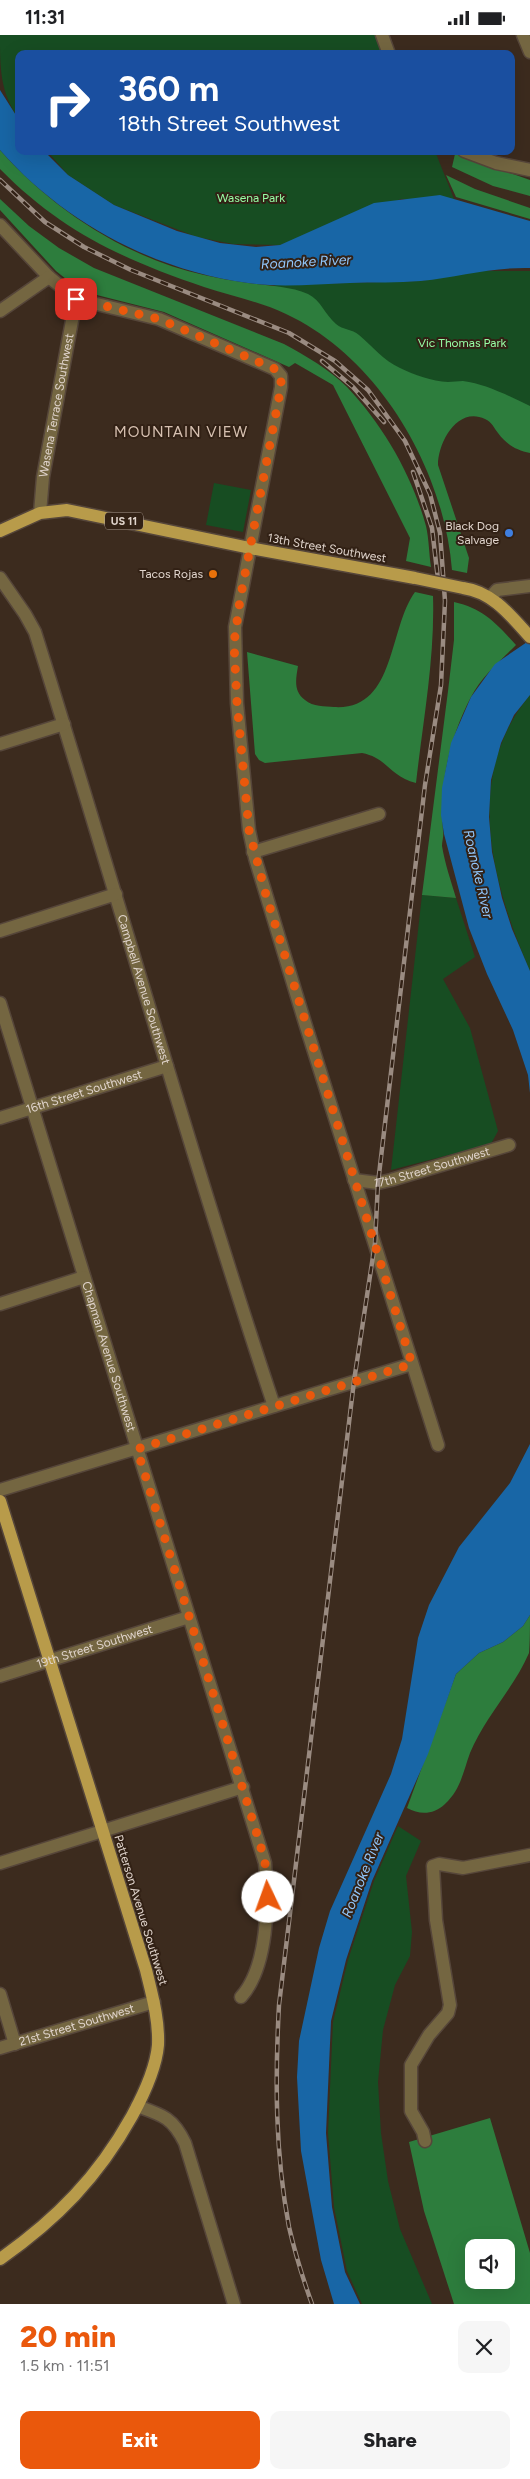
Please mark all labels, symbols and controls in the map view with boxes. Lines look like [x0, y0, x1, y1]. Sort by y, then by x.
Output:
text: 11:31 [25, 6, 65, 29]
text: 360 m [118, 68, 219, 110]
icon: right [35, 70, 100, 135]
text: 18th Street Southwest [118, 110, 340, 137]
park label: Wasena Park [217, 191, 285, 205]
water label: Roanoke River [260, 251, 353, 273]
pin [55, 278, 97, 320]
icon: arrive [62, 285, 90, 313]
street label: Wasena Terrace Southwest [36, 332, 77, 478]
park label: Vic Thomas Park [418, 336, 506, 350]
district label: MOUNTAIN VIEW [114, 423, 248, 441]
road number: US 11 [105, 513, 143, 529]
place label: Black Dog Salvage [445, 519, 499, 547]
marker: Black Dog Salvage [503, 527, 515, 539]
street label: 13th Street Southwest [267, 531, 388, 565]
place label: Tacos Rojas [140, 567, 203, 581]
marker: Tacos Rojas [207, 568, 219, 580]
water label: Roanoke River [460, 828, 497, 921]
street label: Campbell Avenue Southwest [115, 913, 173, 1066]
street label: 16th Street Southwest [24, 1067, 144, 1116]
street label: 17th Street Southwest [373, 1144, 492, 1190]
street label: Chapman Avenue Southwest [79, 1280, 139, 1434]
street label: 19th Street Southwest [35, 1622, 155, 1671]
water label: Roanoke River [338, 1829, 388, 1920]
street label: Patterson Avenue Southwest [111, 1833, 171, 1987]
position arrow [241, 1870, 293, 1922]
street label: 21st Street Southwest [17, 2001, 136, 2049]
map controls [465, 2239, 515, 2289]
button: sound [465, 2239, 515, 2289]
text: 20 min [20, 2318, 116, 2355]
button: close [458, 2321, 510, 2373]
text: 1.5 km · 11:51 [20, 2356, 110, 2375]
button: Exit [20, 2411, 260, 2469]
button: Share [270, 2411, 510, 2469]

